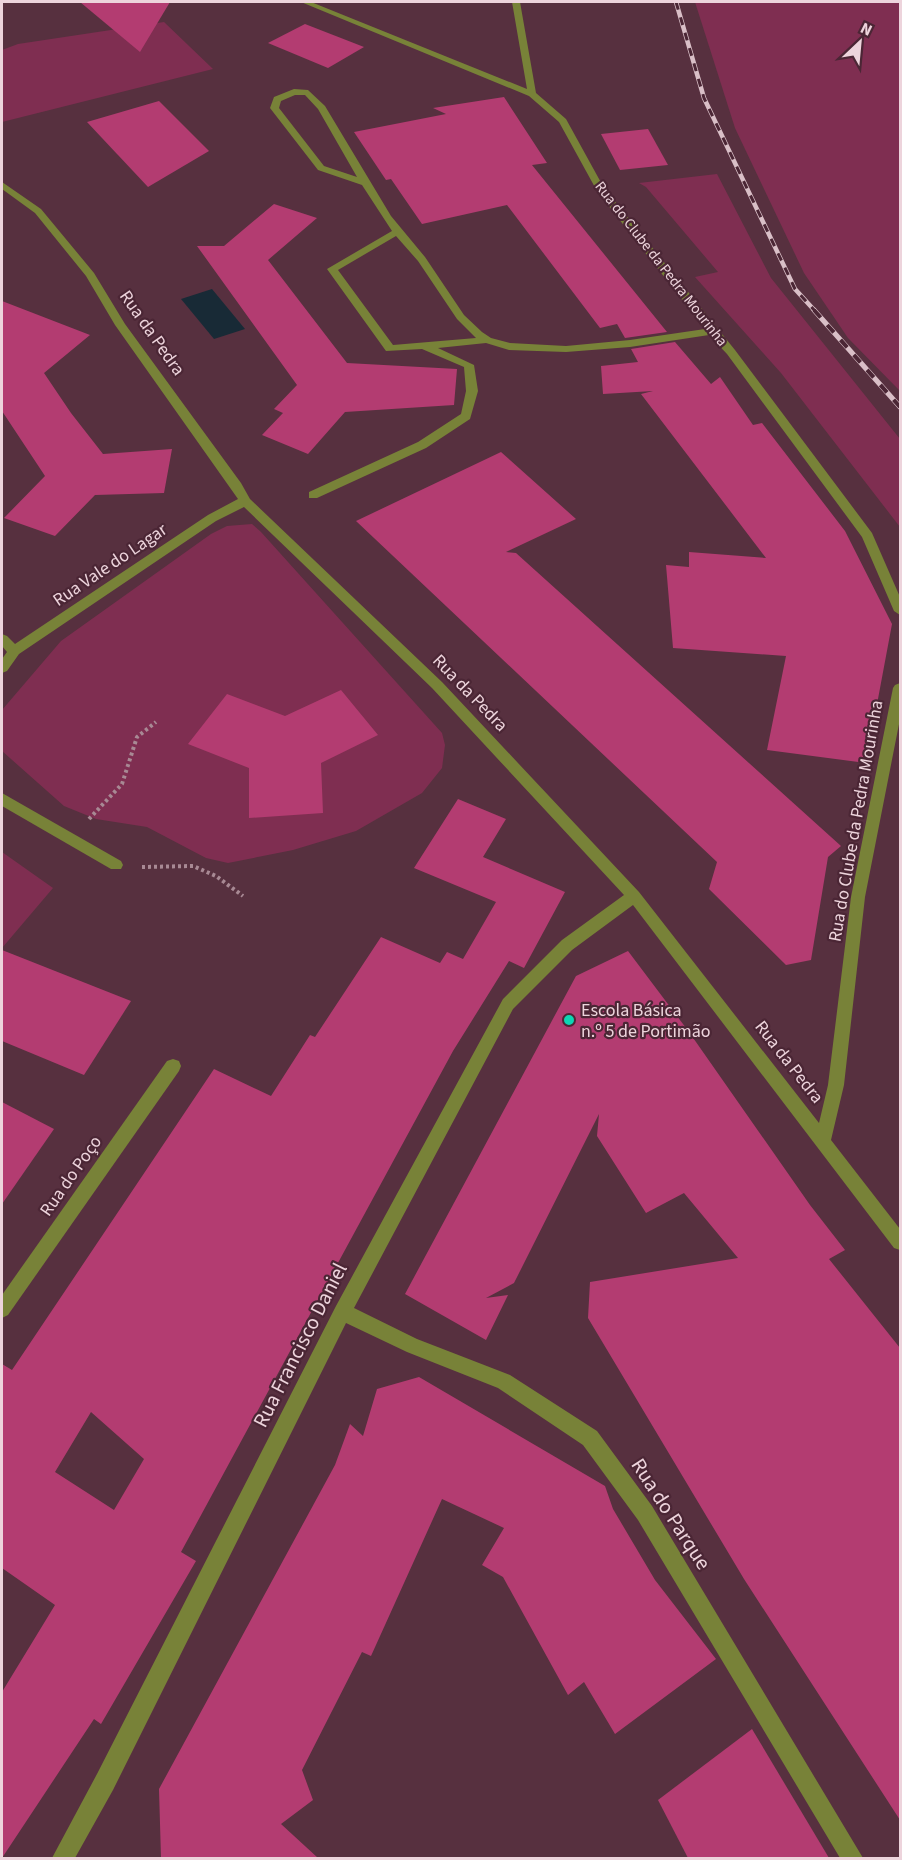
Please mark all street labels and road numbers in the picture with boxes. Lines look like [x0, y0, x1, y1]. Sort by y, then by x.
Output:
street label: Rua do Clube da Pedra Mourinha [590, 177, 732, 351]
street label: Rua da Pedra [113, 285, 191, 381]
street label: Rua Vale do Lagar [48, 517, 173, 613]
street label: Rua da Pedra [427, 649, 513, 737]
street label: Rua do Clube da Pedra Mourinha [822, 698, 890, 944]
street label: Rua da Pedra [749, 1015, 829, 1109]
street label: Rua do Poço [34, 1131, 108, 1221]
street label: Rua Francisco Daniel [246, 1257, 354, 1433]
street label: Rua do Parque [624, 1452, 718, 1576]

